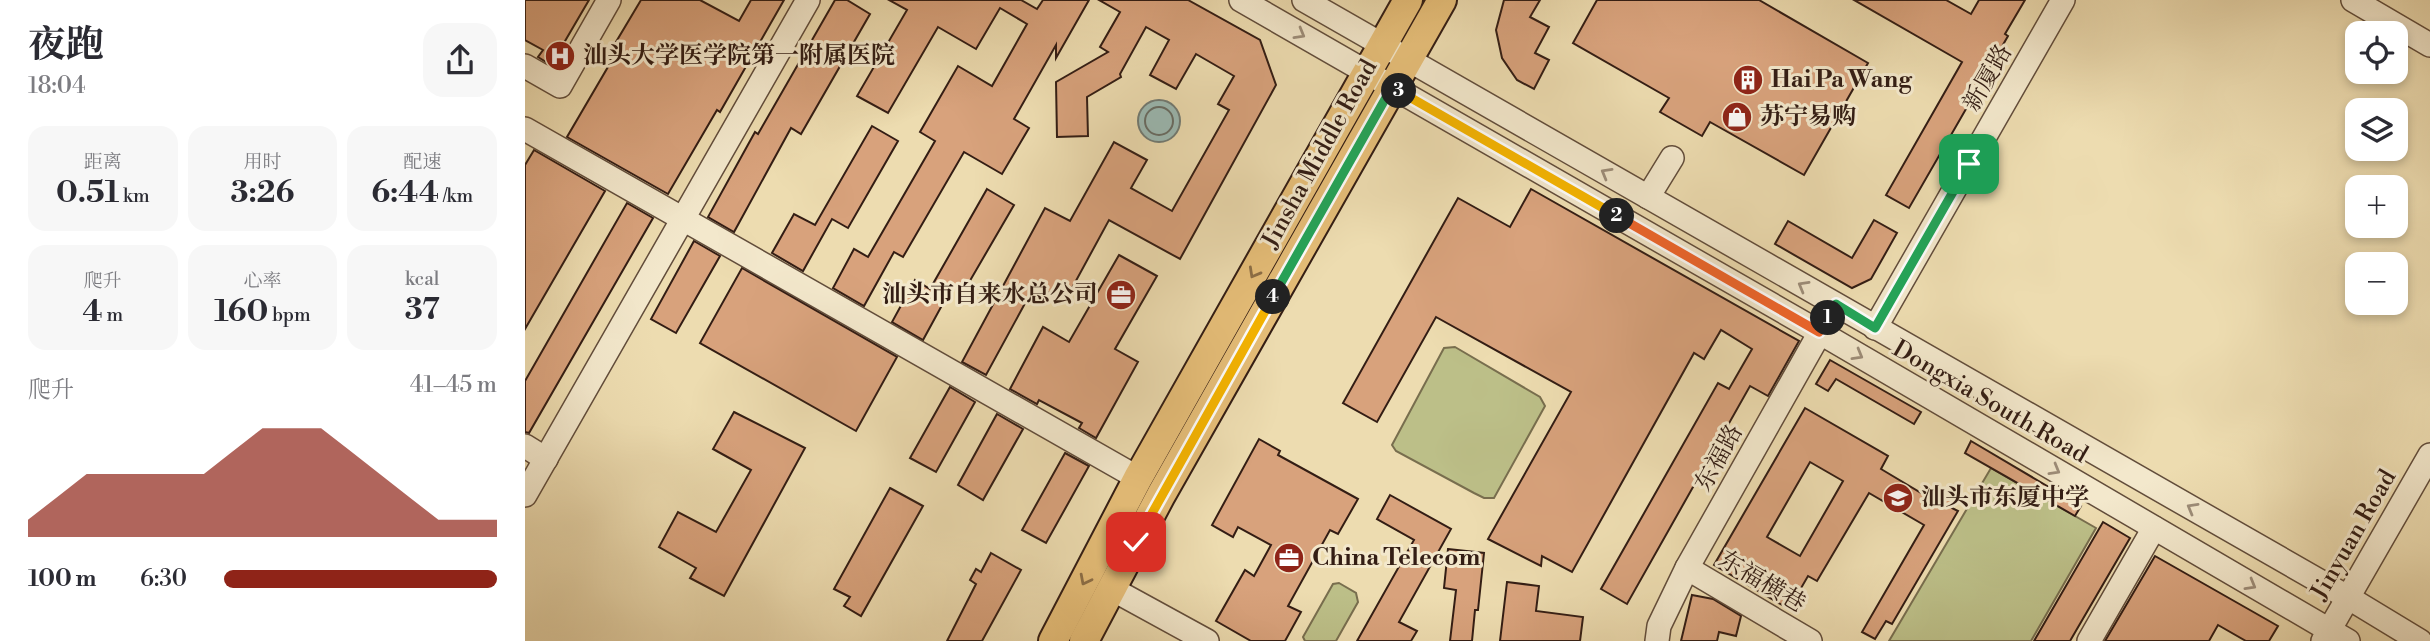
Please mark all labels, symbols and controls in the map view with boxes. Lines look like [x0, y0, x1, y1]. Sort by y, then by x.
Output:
map controls [2345, 21, 2408, 315]
button: locate [2345, 21, 2408, 84]
text: 夜跑 [28, 22, 104, 69]
button: share [423, 23, 497, 97]
one-way arrow [1293, 26, 1305, 39]
hospital icon: 汕头大学医学院第一附属医院 [543, 39, 577, 73]
street label: 新厦路 [1957, 39, 2019, 117]
place label: 汕头大学医学院第一附属医院 [583, 41, 895, 71]
street label: Jinsha Middle Road [1255, 54, 1385, 255]
building icon: Hai Pa Wang [1731, 63, 1765, 97]
place label: Hai Pa Wang [1771, 65, 1913, 95]
text: 18:04 [28, 72, 86, 100]
pin: 3 [1381, 74, 1417, 108]
text: 3 [1393, 78, 1404, 102]
button: layers [2345, 98, 2408, 161]
shop icon: 苏宁易购 [1720, 100, 1754, 134]
place label: 苏宁易购 [1760, 102, 1856, 132]
pin [1939, 134, 1999, 194]
icon: arrive [1950, 145, 1988, 183]
text: 距离 [84, 150, 122, 174]
text: 用时 [243, 150, 282, 174]
text: 配速 [403, 150, 441, 174]
one-way arrow [1600, 168, 1613, 181]
text: 0.51 [56, 174, 119, 212]
text: 3:26 [231, 174, 294, 212]
text: 6:44 [371, 174, 439, 212]
button: + [2345, 175, 2408, 238]
text: km [119, 184, 150, 208]
text: /km [439, 184, 473, 208]
pin: 2 [1599, 198, 1635, 234]
text: 2 [1611, 203, 1622, 227]
button: − [2345, 252, 2408, 315]
one-way arrow [1249, 265, 1262, 278]
text: kcal [405, 267, 439, 291]
text: 爬升 [84, 269, 122, 293]
text: 心率 [243, 269, 282, 293]
office icon: 汕头市自来水总公司 [1104, 278, 1138, 312]
place label: 汕头市自来水总公司 [882, 280, 1098, 310]
pin: 4 [1255, 280, 1291, 314]
one-way arrow [1798, 281, 1810, 294]
text: 4 [1266, 284, 1279, 308]
text: 37 [405, 291, 440, 329]
text: 4 [82, 293, 103, 331]
text: 160 [214, 293, 268, 331]
pin: 1 [1811, 300, 1845, 336]
text: m [103, 303, 123, 327]
text: bpm [268, 303, 311, 327]
text: 1 [1823, 305, 1832, 329]
street label: Dongxia South Road [1887, 334, 2093, 470]
one-way arrow [1851, 347, 1864, 360]
text: 41–45 m [410, 371, 497, 399]
text: 爬升 [28, 376, 74, 404]
street label: 东福路 [1688, 419, 1750, 497]
one-way arrow [2047, 462, 2060, 475]
street label: Jinyuan Road [2304, 464, 2404, 606]
school or university icon: 汕头市东厦中学 [1881, 481, 1915, 515]
place label: 汕头市东厦中学 [1921, 483, 2089, 513]
one-way arrow [2187, 503, 2199, 516]
pin [1106, 512, 1166, 572]
icon: check [1117, 523, 1155, 561]
office icon: China Telecom [1272, 541, 1306, 575]
place label: China Telecom [1312, 543, 1480, 573]
street label: 东福横巷 [1713, 544, 1811, 620]
text: 100 m [28, 565, 96, 593]
text: 6:30 [140, 565, 187, 593]
one-way arrow [1080, 572, 1094, 585]
one-way arrow [2244, 576, 2257, 589]

